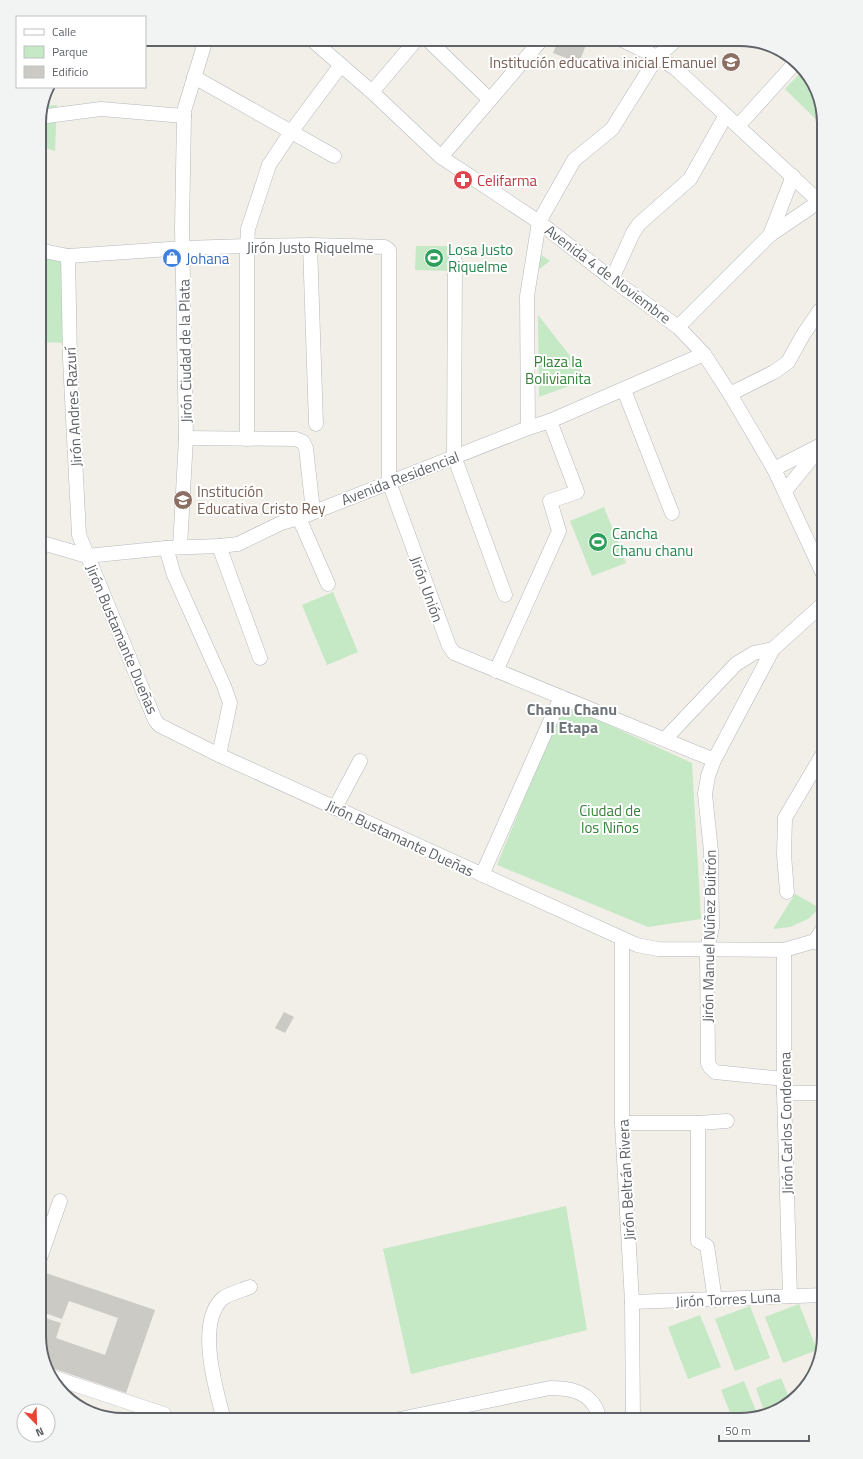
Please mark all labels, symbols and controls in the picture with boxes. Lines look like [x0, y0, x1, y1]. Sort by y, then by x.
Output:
legend [16, 16, 146, 88]
text: Calle [52, 22, 76, 41]
text: Parque [52, 42, 88, 61]
place label: Institución educativa inicial Emanuel [489, 51, 717, 74]
school or university icon: Institución educativa inicial Emanuel [720, 51, 742, 73]
text: Edificio [52, 62, 88, 81]
pharmacy icon: Celifarma [452, 169, 474, 191]
place label: Celifarma [477, 169, 538, 192]
street label: Avenida 4 de Noviembre [540, 219, 676, 329]
street label: Jirón Justo Riquelme [246, 236, 374, 259]
place label: Losa Justo Riquelme [448, 238, 513, 278]
shop icon: Johana [161, 247, 183, 269]
place label: Johana [186, 247, 230, 270]
sports icon: Losa Justo Riquelme [423, 247, 445, 269]
street label: Jirón Ciudad de la Plata [172, 278, 198, 423]
street label: Jirón Andres Razurí [58, 345, 88, 467]
park label: Plaza la Bolivianita [525, 350, 592, 390]
street label: Avenida Residencial [338, 445, 462, 511]
place label: Institución Educativa Cristo Rey [197, 480, 325, 520]
school or university icon: Institución Educativa Cristo Rey [172, 489, 194, 511]
place label: Cancha Chanu chanu [612, 522, 693, 562]
sports icon: Cancha Chanu chanu [587, 531, 609, 553]
street label: Jirón Unión [404, 553, 450, 625]
street label: Jirón Bustamante Dueñas [80, 560, 164, 718]
district label: Chanu Chanu II Etapa [527, 697, 617, 739]
street label: Jirón Bustamante Dueñas [322, 794, 478, 882]
park label: Ciudad de los Niños [579, 799, 641, 839]
street label: Jirón Manuel Núñez Buitrón [696, 849, 722, 1023]
street label: Jirón Carlos Condorena [773, 1051, 799, 1194]
street label: Jirón Beltrán Rivera [611, 1118, 641, 1241]
street label: Jirón Torres Luna [675, 1285, 782, 1313]
north arrow [16, 1403, 56, 1443]
scale bar [719, 1417, 809, 1443]
text: 50 m [725, 1421, 751, 1440]
text: N [33, 1423, 47, 1441]

